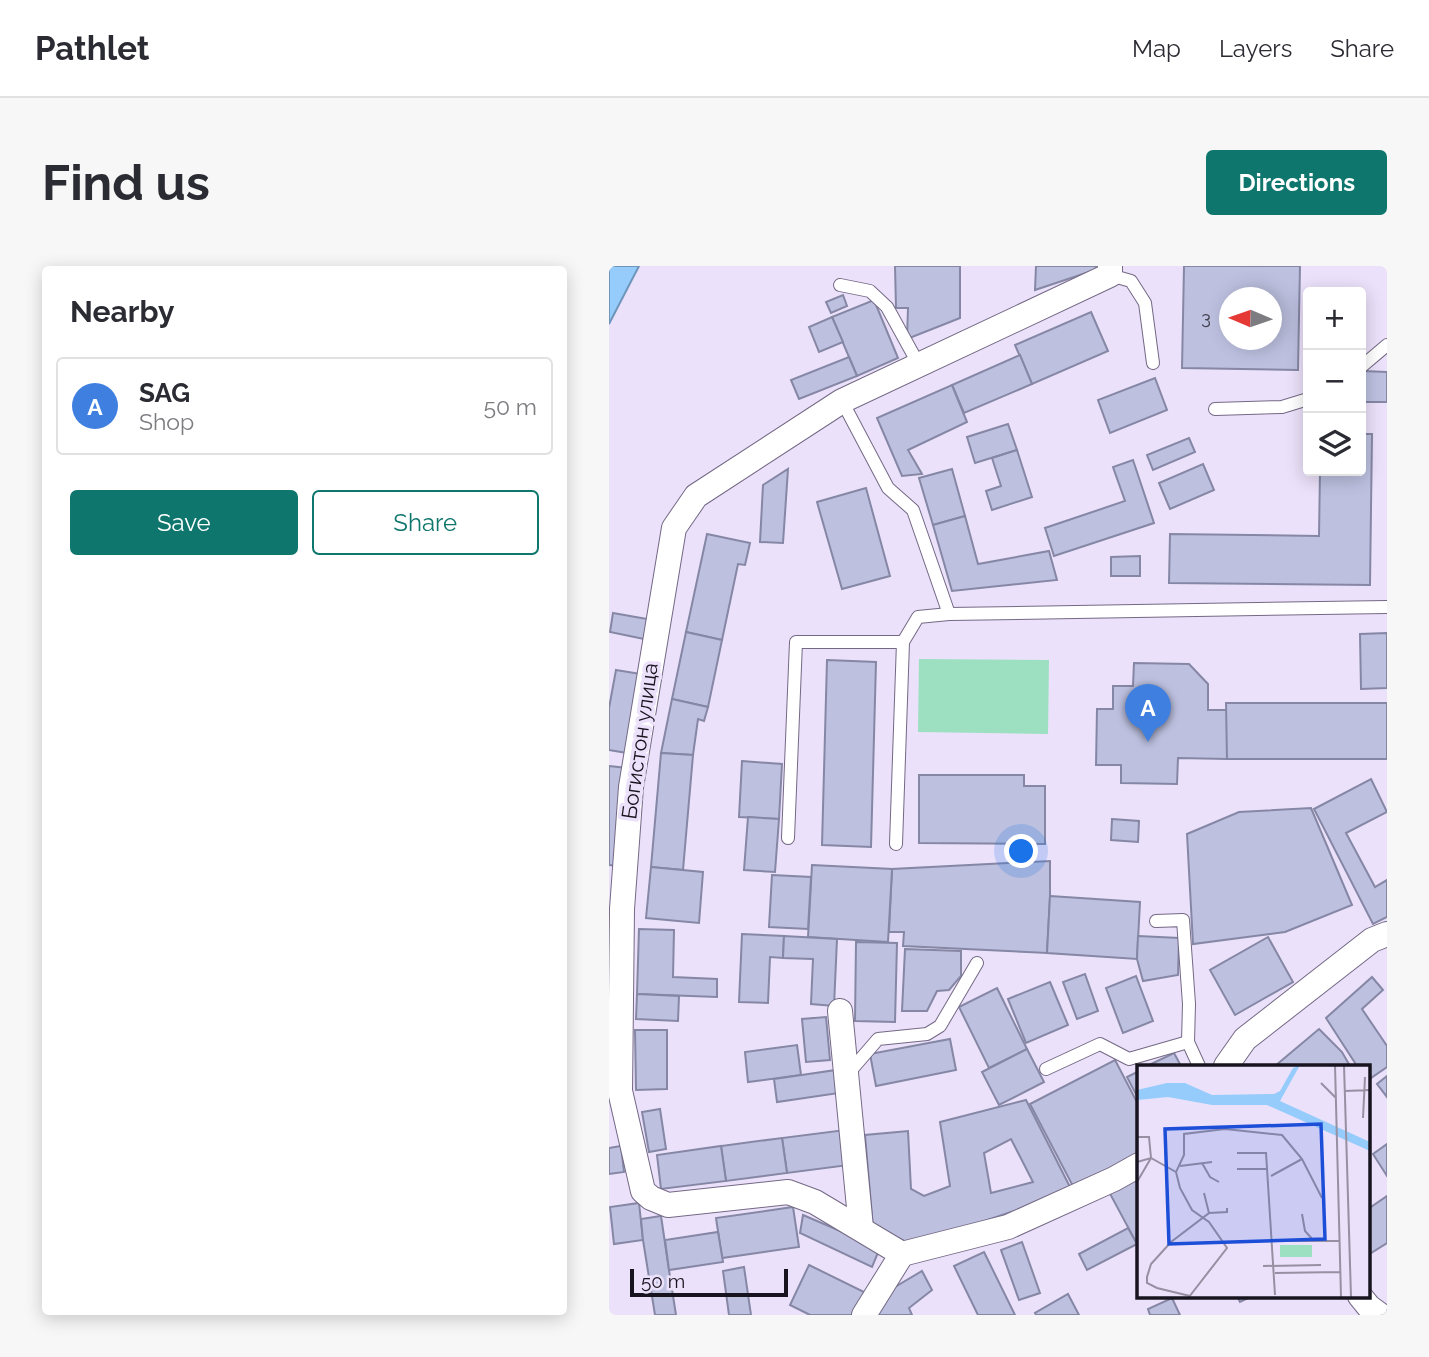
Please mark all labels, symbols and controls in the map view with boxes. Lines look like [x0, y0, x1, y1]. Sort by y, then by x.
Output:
text: Pathlet [35, 29, 149, 68]
text: Map [1132, 34, 1181, 63]
text: Layers [1219, 34, 1292, 63]
text: Share [1330, 34, 1394, 63]
button: Directions [1206, 150, 1387, 215]
text: Find us [42, 154, 210, 211]
north arrow [1219, 287, 1282, 350]
map controls [1303, 287, 1366, 476]
button: + [1303, 287, 1366, 350]
text: Nearby [70, 294, 174, 329]
house number: 3 [1201, 307, 1211, 328]
button: − [1303, 350, 1366, 413]
text: SAG [139, 378, 190, 408]
text: A [87, 393, 103, 420]
text: 50 m [483, 393, 537, 420]
text: Shop [139, 408, 194, 435]
button: layers [1303, 413, 1366, 476]
button: Save [70, 490, 298, 555]
button: Share [312, 490, 539, 555]
street label: Богистон улица [616, 661, 663, 821]
pin: A [1125, 684, 1171, 742]
your location [1004, 834, 1038, 868]
inset map [1137, 1065, 1369, 1298]
scale bar [630, 1266, 787, 1298]
text: 50 m [641, 1270, 685, 1292]

